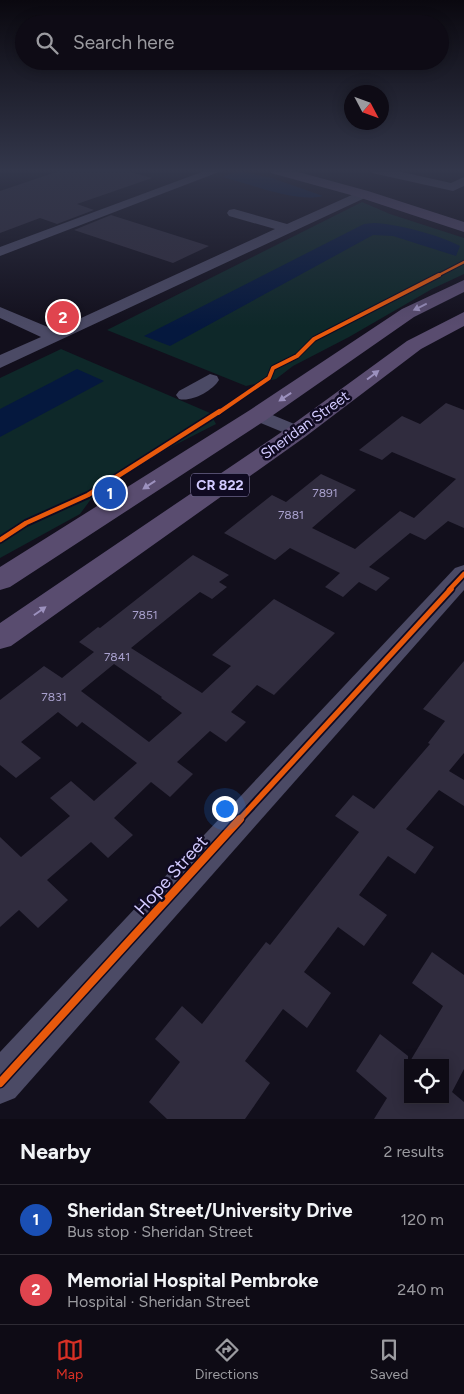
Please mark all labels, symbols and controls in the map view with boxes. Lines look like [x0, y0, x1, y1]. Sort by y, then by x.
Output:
search box [15, 15, 449, 70]
icon: search [33, 29, 61, 57]
text: Search here [73, 31, 175, 54]
north arrow [344, 85, 389, 130]
pin: 2 [47, 298, 79, 336]
one-way arrow [413, 303, 427, 311]
one-way arrow [366, 370, 379, 381]
street label: Sheridan Street [257, 387, 353, 463]
one-way arrow [278, 392, 292, 401]
pin: 1 [94, 474, 126, 512]
road number: CR 822 [191, 474, 249, 496]
one-way arrow [142, 480, 155, 490]
house number: 7891 [312, 486, 338, 500]
house number: 7881 [278, 508, 304, 522]
one-way arrow [33, 606, 47, 616]
house number: 7851 [132, 608, 158, 622]
house number: 7841 [104, 650, 130, 664]
house number: 7831 [41, 690, 67, 704]
your location [212, 796, 238, 822]
street label: Hope Street [130, 831, 213, 919]
map controls [404, 1059, 449, 1104]
button: locate [404, 1059, 449, 1104]
text: Nearby [20, 1139, 91, 1164]
text: 2 results [384, 1142, 444, 1161]
text: Sheridan Street/University Drive [67, 1199, 352, 1222]
text: 1 [33, 1210, 39, 1229]
text: 120 m [401, 1210, 444, 1229]
text: Bus stop · Sheridan Street [67, 1222, 253, 1241]
text: Memorial Hospital Pembroke [67, 1269, 318, 1292]
text: 2 [31, 1280, 41, 1299]
text: 240 m [397, 1280, 444, 1299]
text: Hospital · Sheridan Street [67, 1292, 250, 1311]
tab: Map [56, 1336, 84, 1383]
tab: Directions [195, 1336, 259, 1383]
tab: Saved [370, 1336, 408, 1383]

